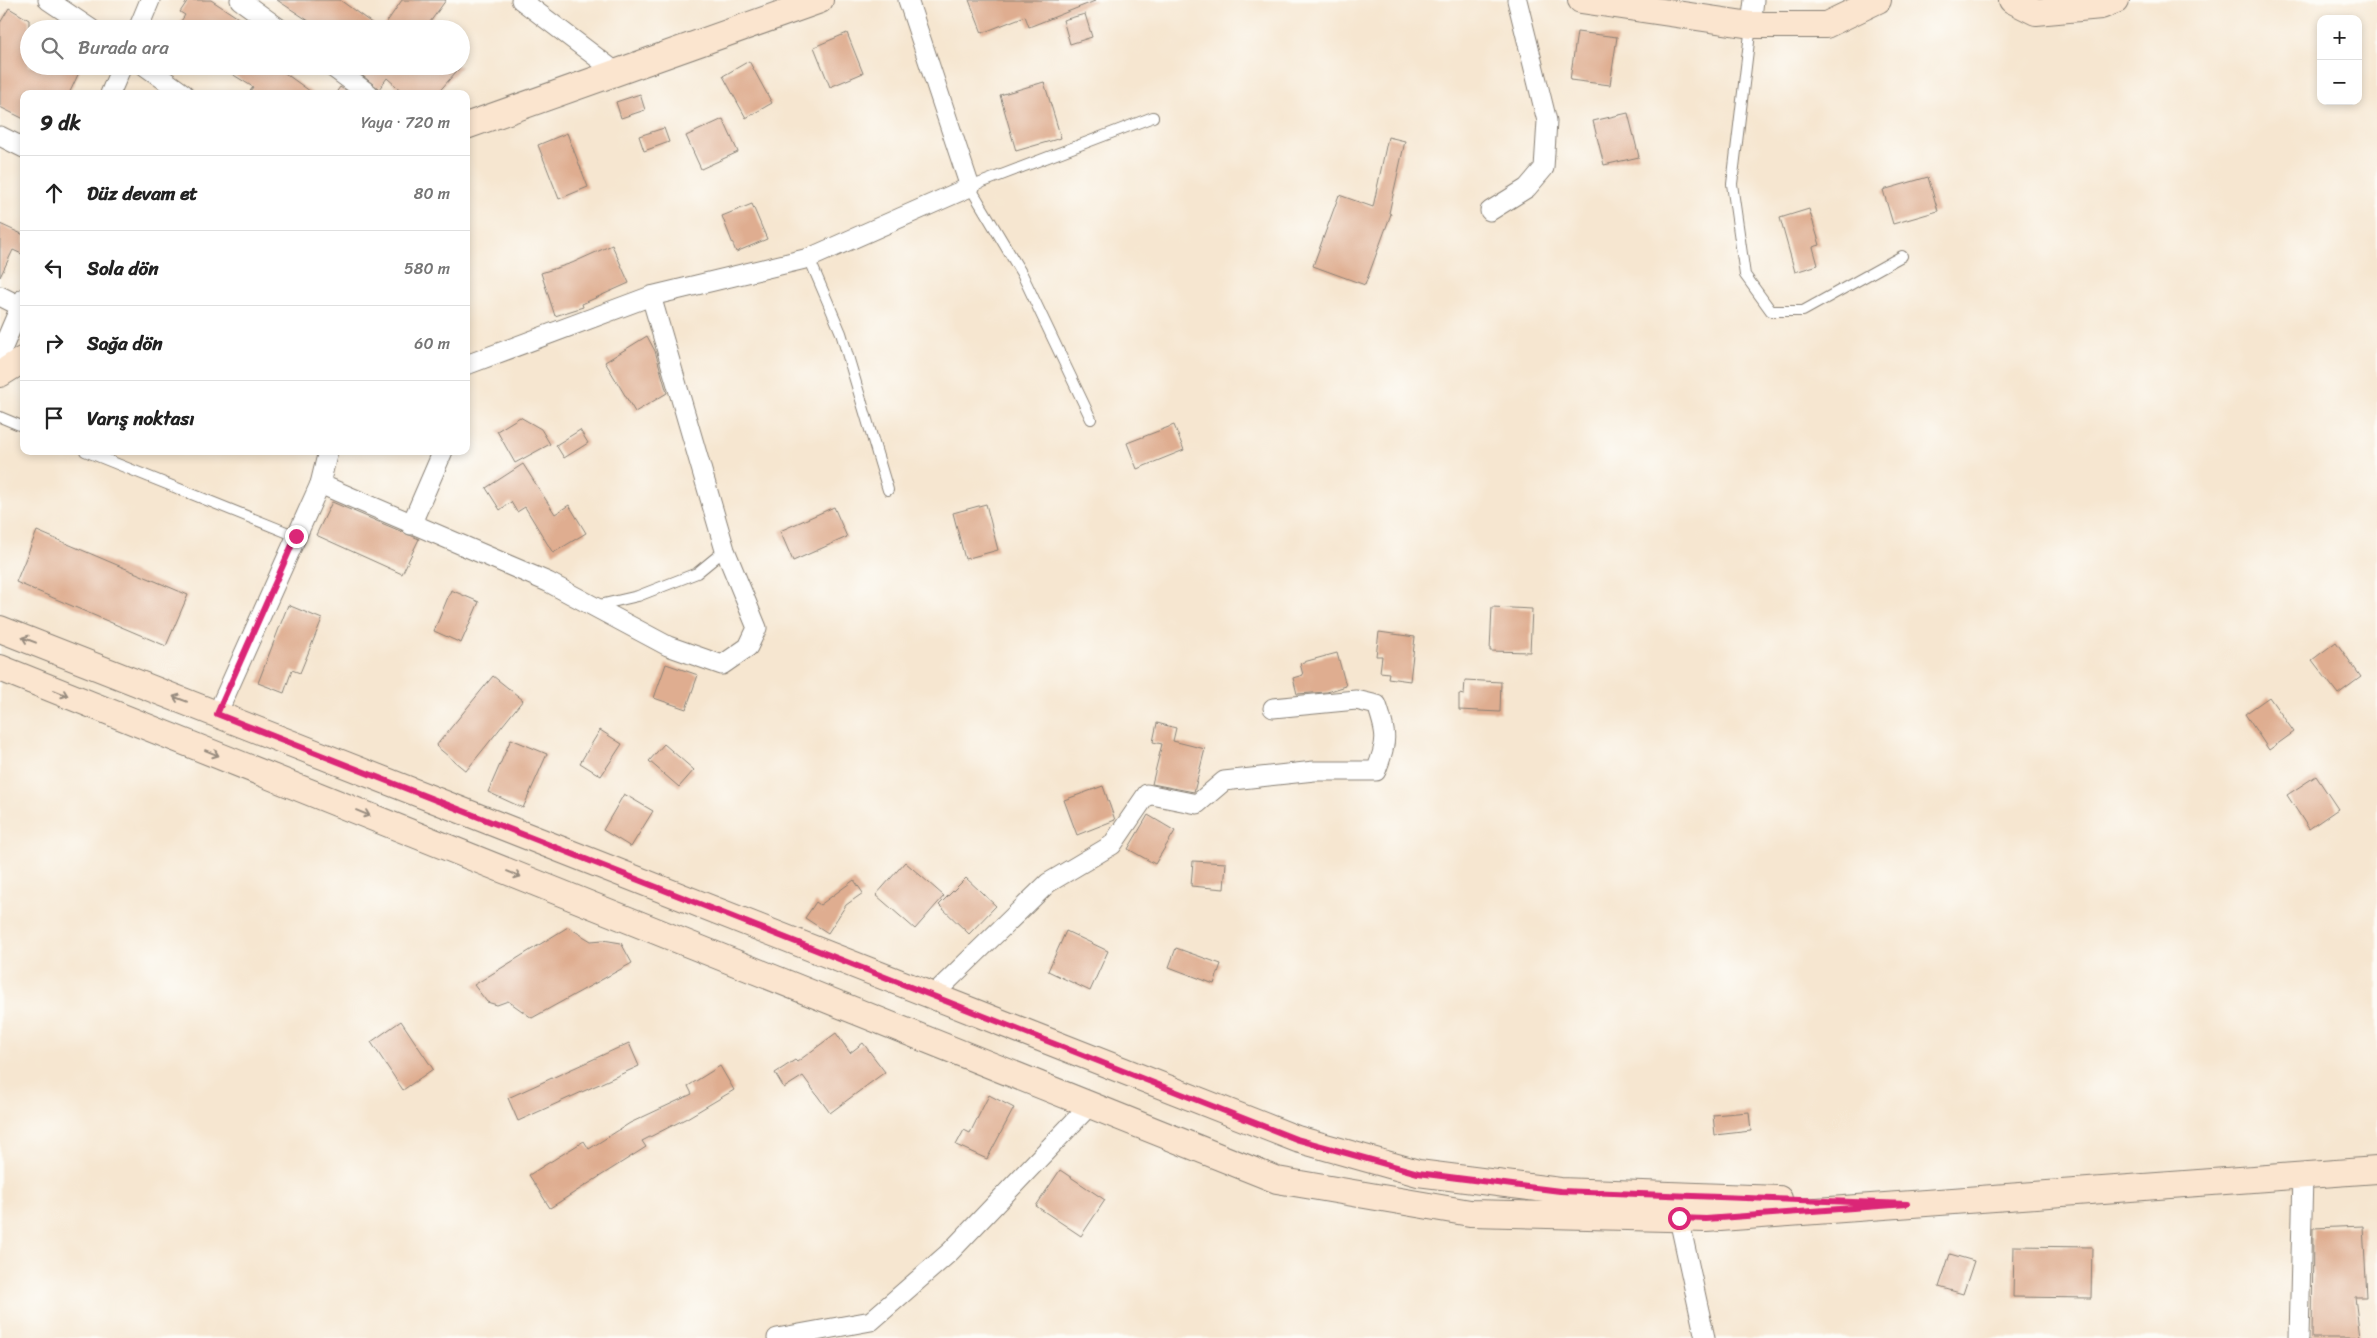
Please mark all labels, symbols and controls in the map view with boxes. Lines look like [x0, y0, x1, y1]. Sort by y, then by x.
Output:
map controls [2317, 15, 2362, 105]
button: + [2317, 15, 2362, 60]
search box [20, 20, 470, 75]
text: Burada ara [78, 31, 169, 64]
icon: search [38, 34, 66, 62]
button: − [2317, 60, 2362, 105]
text: 9 dk [40, 104, 81, 142]
text: Yaya · 720 m [361, 108, 450, 137]
text: Düz devam et [87, 177, 198, 210]
icon: ahead [40, 179, 68, 207]
text: 80 m [414, 179, 450, 208]
text: Sola dön [87, 252, 158, 285]
icon: left [40, 254, 68, 282]
text: 580 m [404, 254, 450, 283]
text: Sağa dön [87, 327, 162, 360]
icon: right [40, 329, 68, 357]
text: 60 m [414, 329, 450, 358]
text: Varış noktası [87, 402, 194, 435]
icon: arrive [40, 404, 68, 432]
route end [285, 525, 308, 548]
one-way arrow [22, 635, 37, 644]
one-way arrow [54, 689, 69, 698]
one-way arrow [173, 694, 188, 704]
one-way arrow [204, 749, 219, 758]
one-way arrow [355, 809, 370, 819]
one-way arrow [506, 870, 521, 879]
route start [1668, 1207, 1691, 1230]

